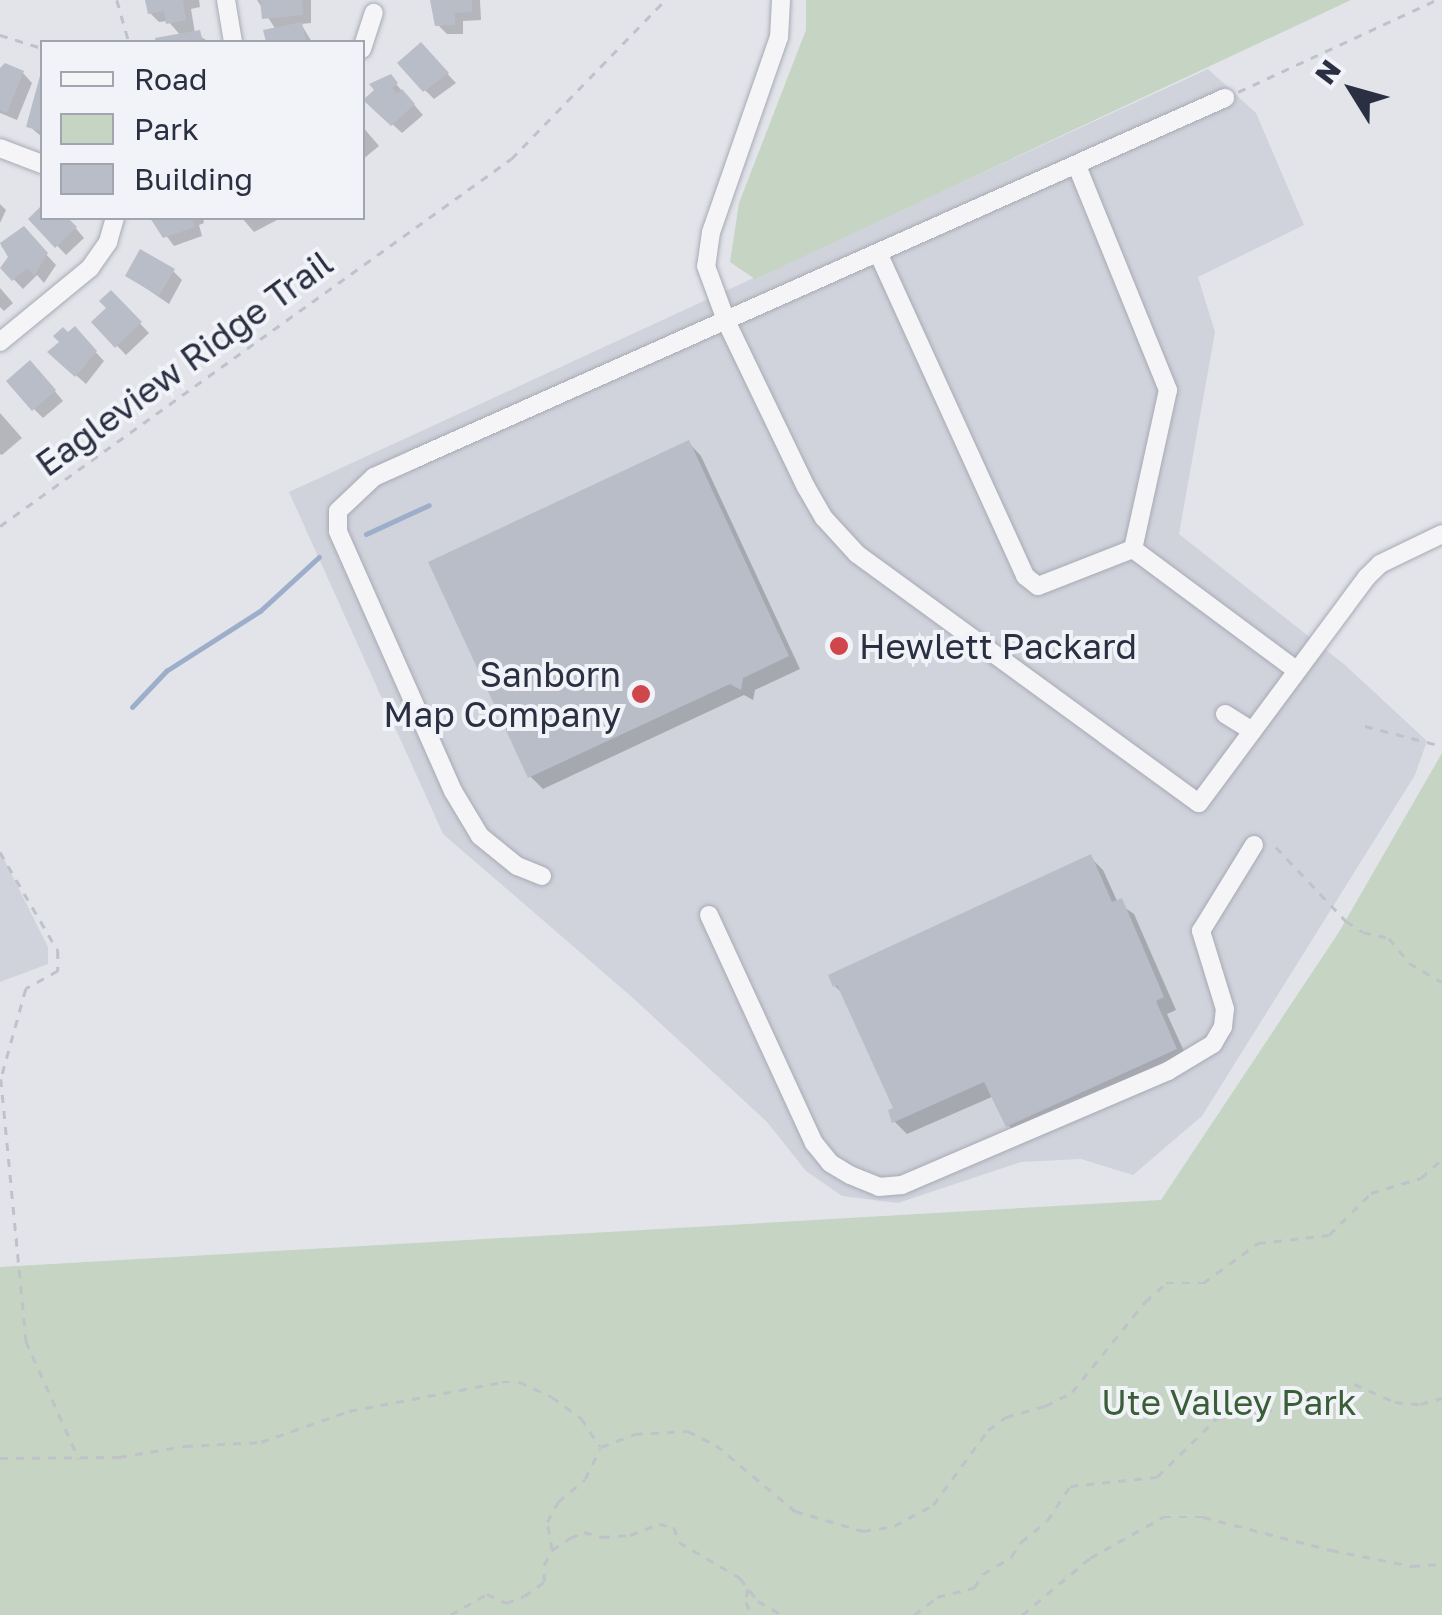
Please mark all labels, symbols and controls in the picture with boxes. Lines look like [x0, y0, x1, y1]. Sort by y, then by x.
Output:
legend [40, 40, 365, 220]
north arrow [1302, 40, 1402, 140]
text: N [1308, 53, 1347, 90]
text: Road [134, 61, 208, 97]
text: Park [134, 111, 199, 147]
text: Building [134, 161, 253, 197]
street label: Eagleview Ridge Trail [28, 241, 340, 485]
place label: Hewlett Packard [859, 625, 1137, 667]
marker: Hewlett Packard [828, 635, 850, 657]
place label: Sanborn Map Company [383, 653, 621, 735]
marker: Sanborn Map Company [630, 683, 652, 705]
park label: Ute Valley Park [1101, 1381, 1357, 1423]

